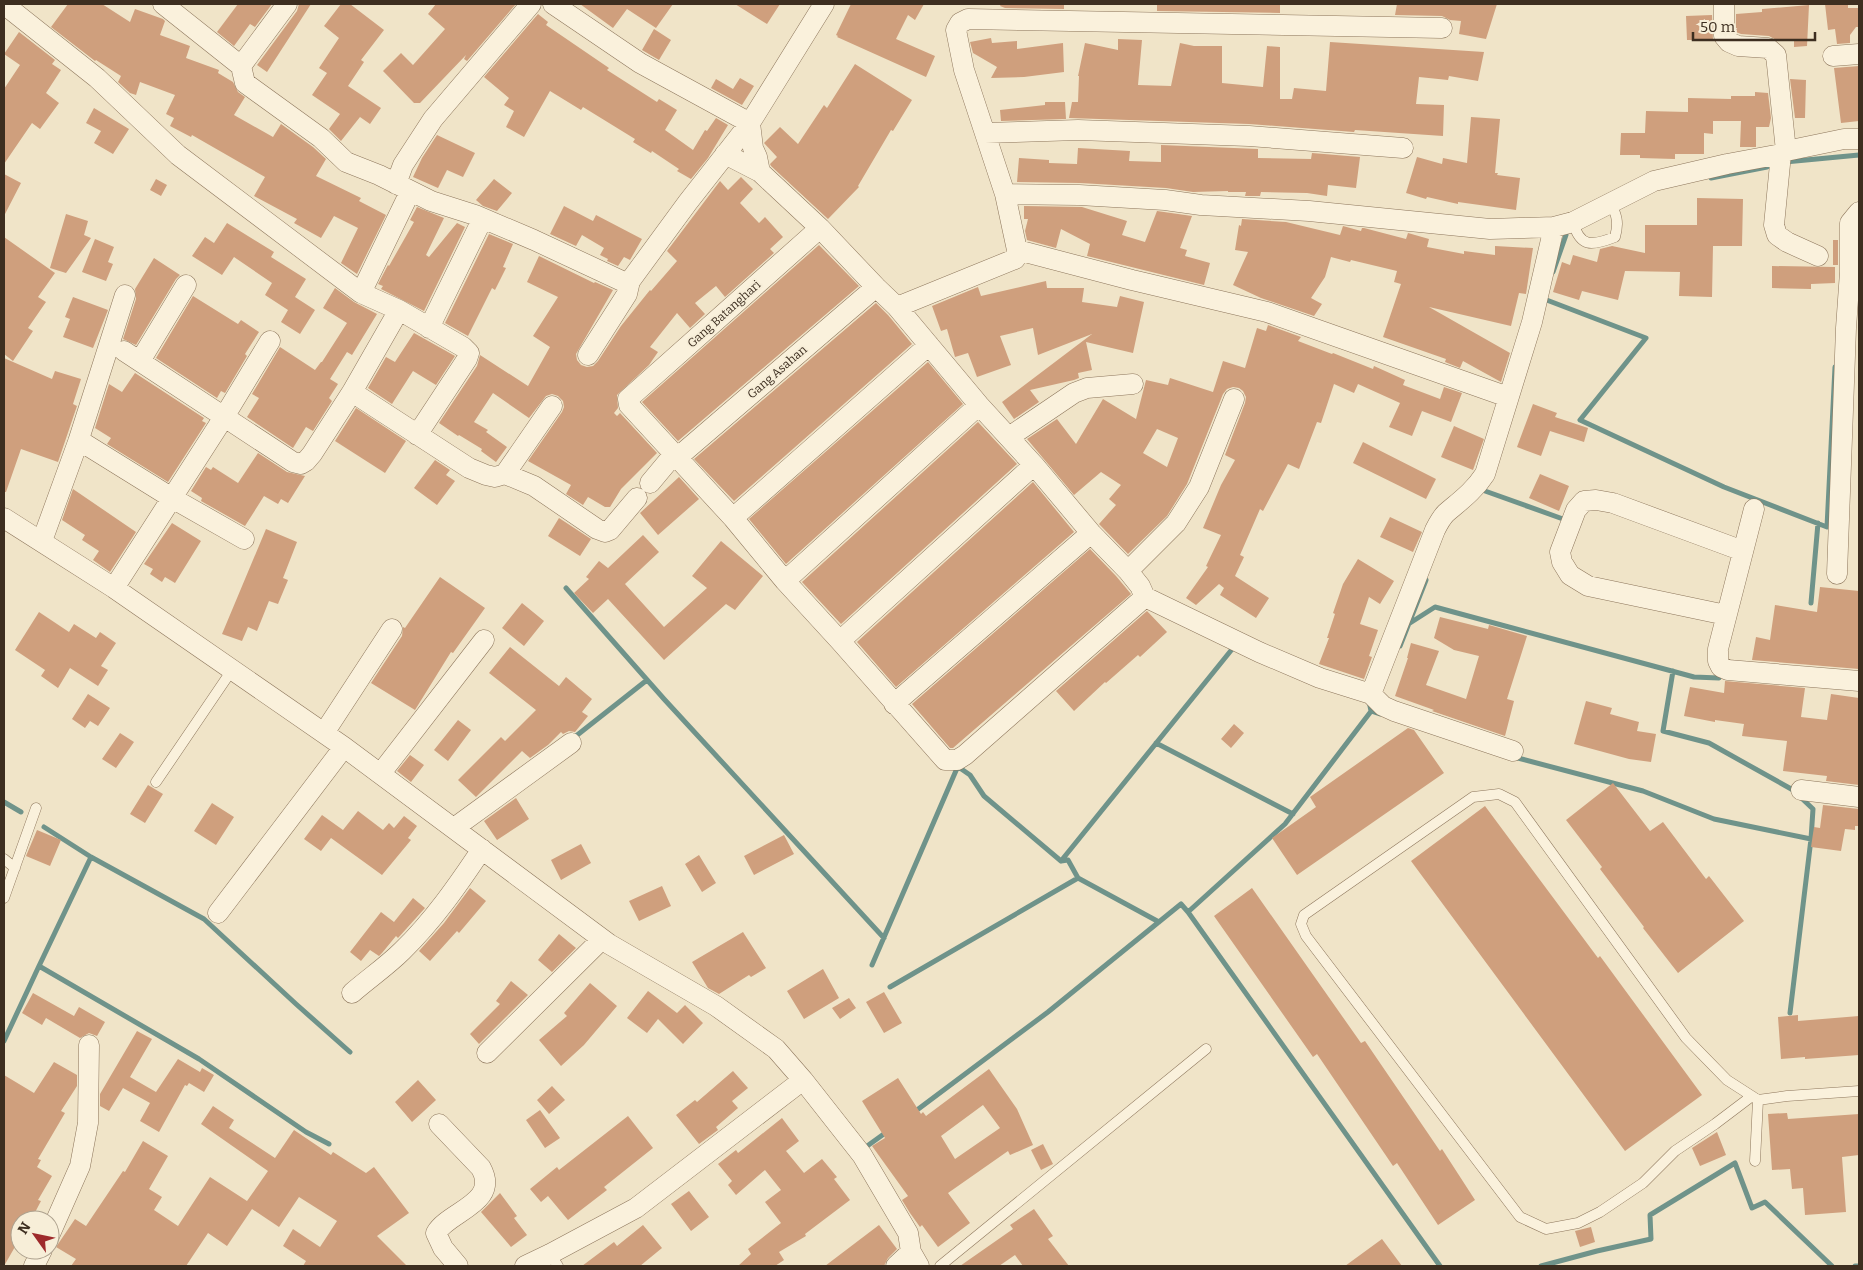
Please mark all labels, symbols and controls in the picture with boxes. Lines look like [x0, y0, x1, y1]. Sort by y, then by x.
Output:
scale bar [1693, 10, 1816, 42]
text: 50 m [1700, 18, 1736, 36]
street label: Gang Batanghari [685, 277, 764, 351]
street label: Gang Asahan [744, 342, 810, 402]
north arrow [10, 1210, 60, 1260]
text: N [14, 1219, 35, 1237]

